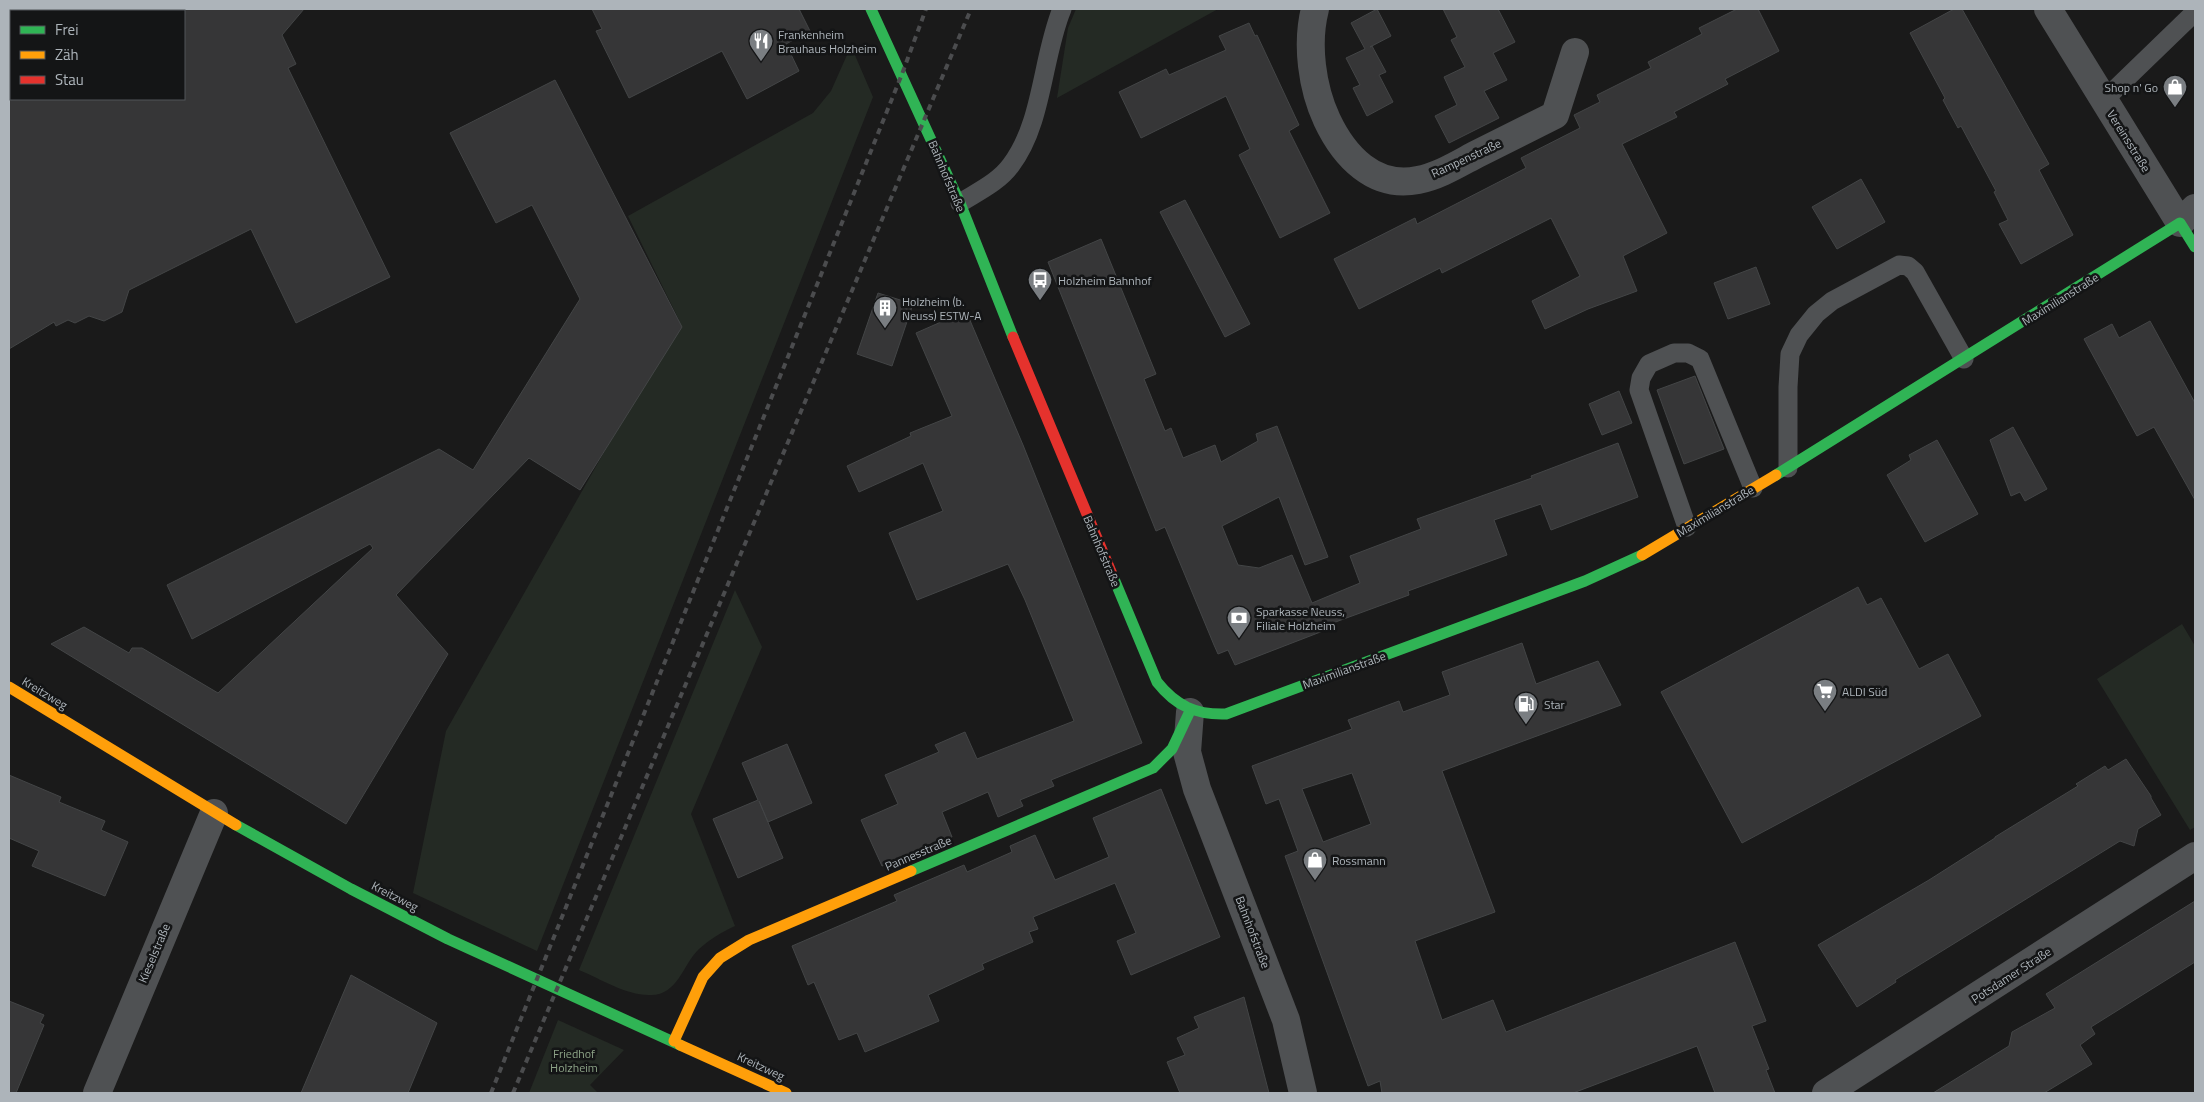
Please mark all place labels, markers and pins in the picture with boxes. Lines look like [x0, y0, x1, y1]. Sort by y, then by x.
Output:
place label: Frankenheim Brauhaus Holzheim [778, 25, 877, 58]
restaurant icon: Frankenheim Brauhaus Holzheim [748, 28, 774, 62]
shop icon: Shop n' Go [2162, 74, 2188, 108]
place label: Shop n' Go [2105, 78, 2158, 97]
bus stop icon: Holzheim Bahnhof [1027, 267, 1053, 301]
place label: Holzheim Bahnhof [1058, 271, 1151, 290]
place label: Holzheim (b. Neuss) ESTW-A [902, 292, 982, 325]
building icon: Holzheim (b. Neuss) ESTW-A [872, 295, 898, 329]
place label: Sparkasse Neuss, Filiale Holzheim [1256, 602, 1345, 635]
bank icon: Sparkasse Neuss, Filiale Holzheim [1226, 605, 1252, 639]
supermarket icon: ALDI Süd [1812, 678, 1838, 712]
place label: ALDI Süd [1842, 682, 1887, 701]
fuel station icon: Star [1513, 691, 1539, 725]
place label: Star [1544, 695, 1565, 714]
shop icon: Rossmann [1302, 847, 1328, 881]
place label: Rossmann [1332, 851, 1386, 870]

